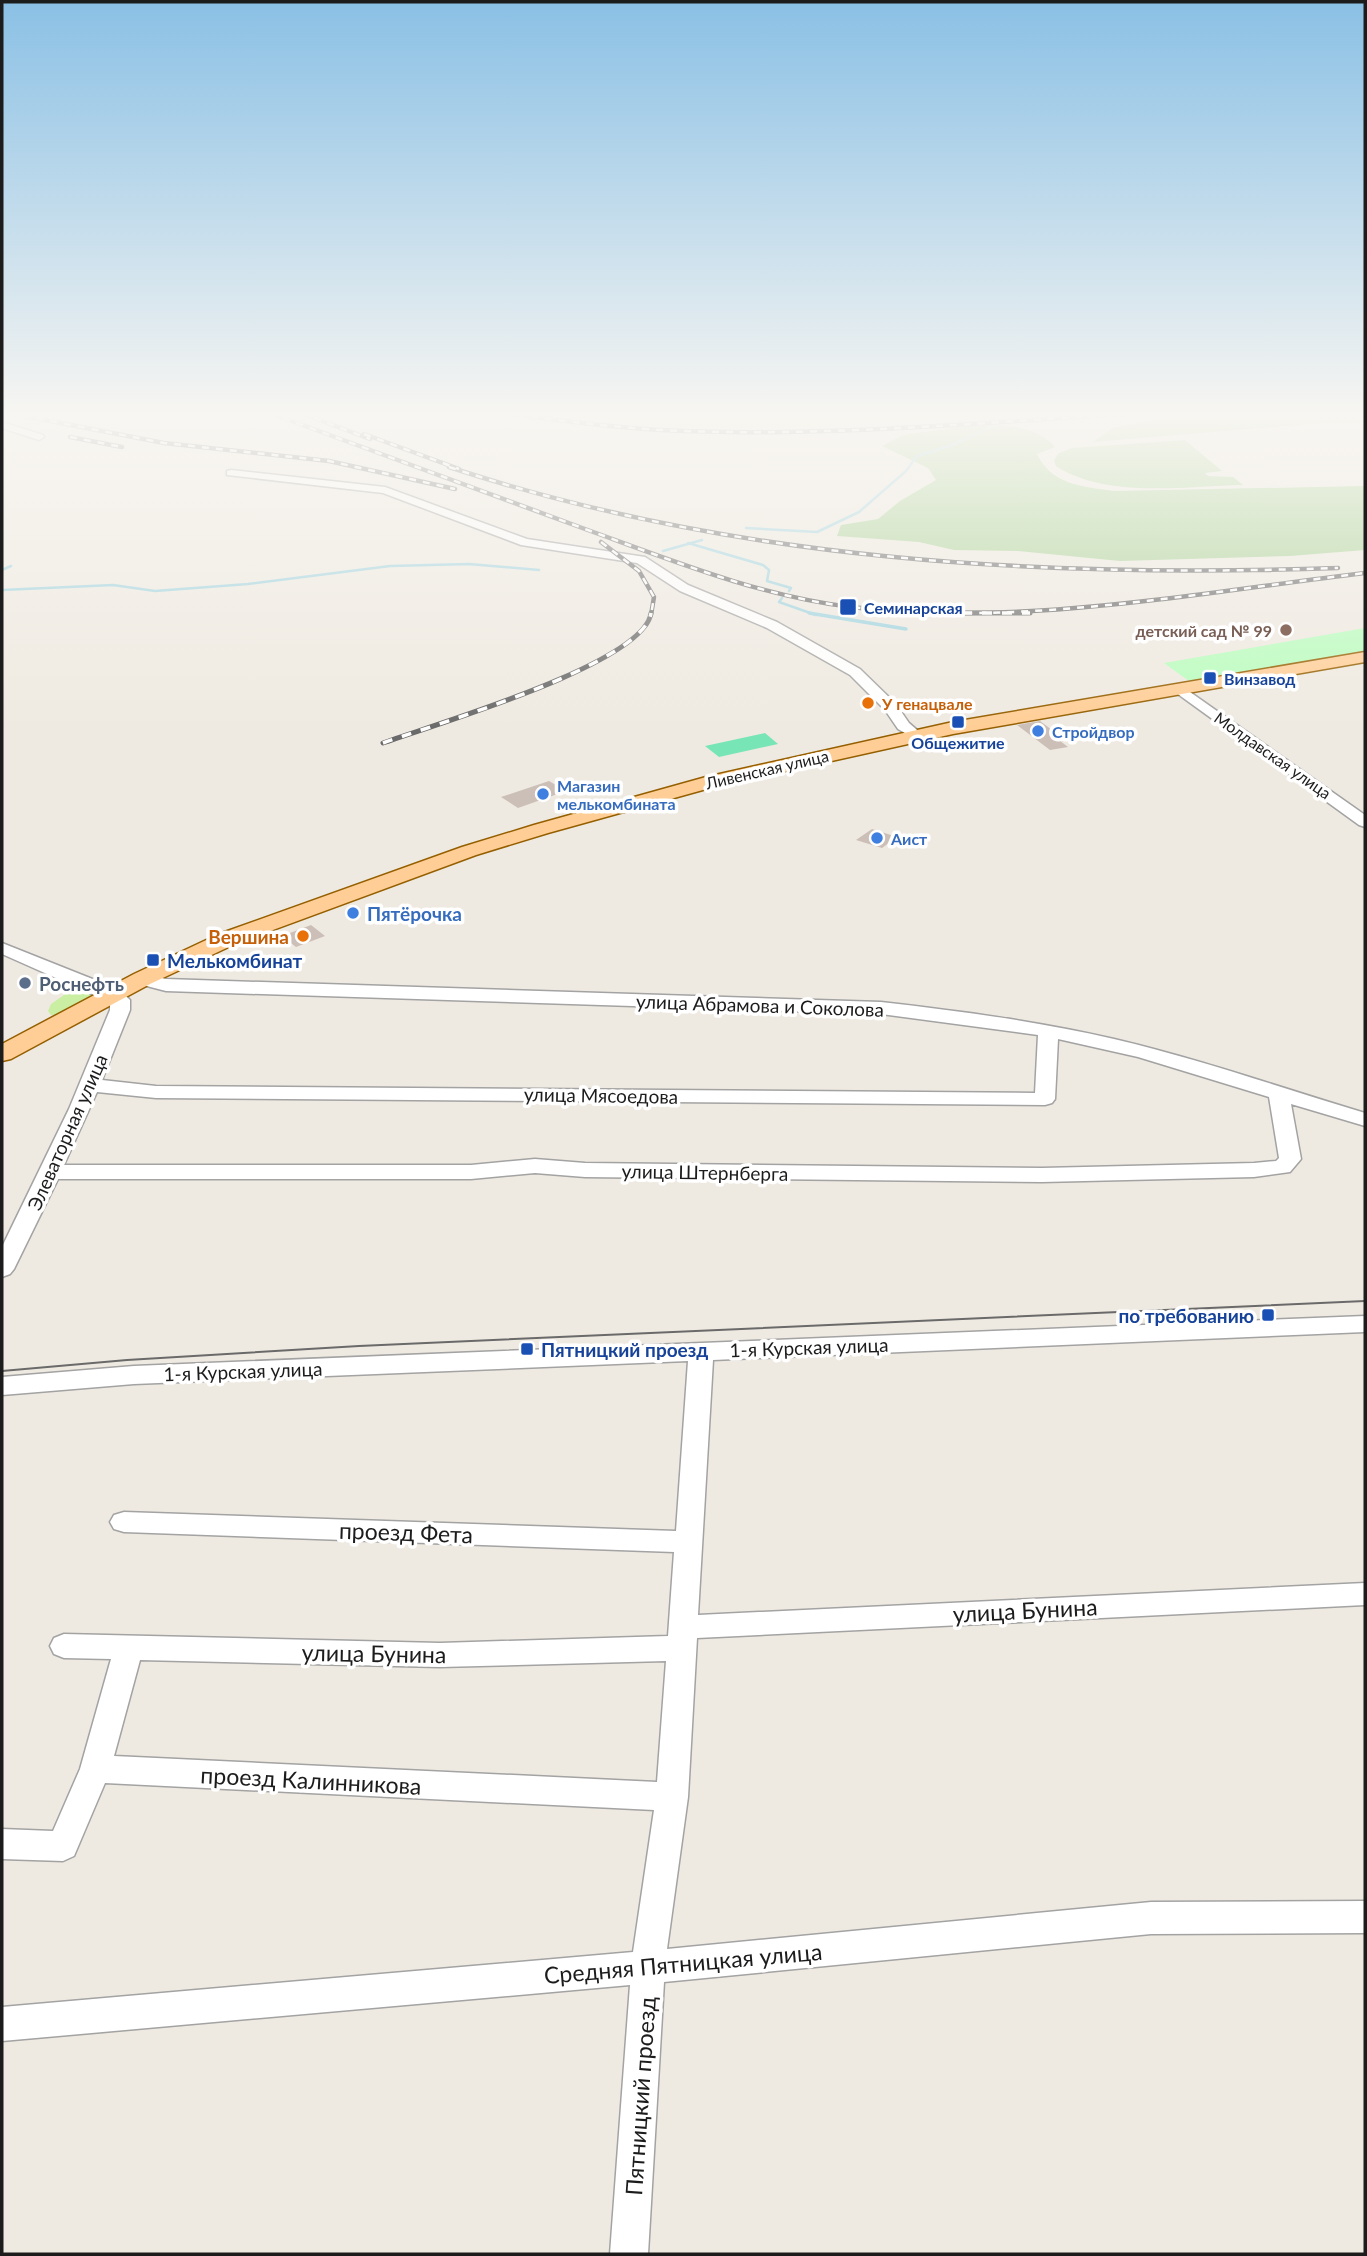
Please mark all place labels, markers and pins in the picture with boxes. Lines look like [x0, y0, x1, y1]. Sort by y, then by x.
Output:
marker: Семинарская [838, 597, 858, 617]
place label: Семинарская [864, 598, 963, 617]
place label: детский сад № 99 [1135, 621, 1272, 640]
marker: детский сад № 99 [1278, 622, 1294, 638]
place label: Винзавод [1224, 669, 1295, 688]
marker: Винзавод [1202, 670, 1218, 686]
place label: У генацвале [881, 694, 973, 713]
marker: У генацвале [860, 695, 876, 711]
marker: Общежитие [950, 714, 966, 730]
place label: Стройдвор [1052, 722, 1134, 741]
marker: Стройдвор [1030, 723, 1046, 739]
place label: Общежитие [911, 733, 1005, 752]
place label: Магазин мелькомбината [557, 776, 676, 813]
marker: Магазин мелькомбината [535, 786, 551, 802]
place label: Аист [890, 829, 928, 848]
marker: Аист [869, 830, 885, 846]
place label: Пятёрочка [367, 902, 462, 925]
marker: Пятёрочка [345, 905, 361, 921]
place label: Вершина [208, 925, 289, 948]
marker: Вершина [295, 928, 311, 944]
place label: Мелькомбинат [167, 949, 302, 972]
marker: Мелькомбинат [145, 952, 161, 968]
place label: Роснефть [39, 972, 124, 995]
marker: Роснефть [17, 975, 33, 991]
place label: по требованию [1119, 1304, 1254, 1327]
marker: по требованию [1260, 1307, 1276, 1323]
place label: Пятницкий проезд [541, 1338, 708, 1361]
marker: Пятницкий проезд [519, 1341, 535, 1357]

